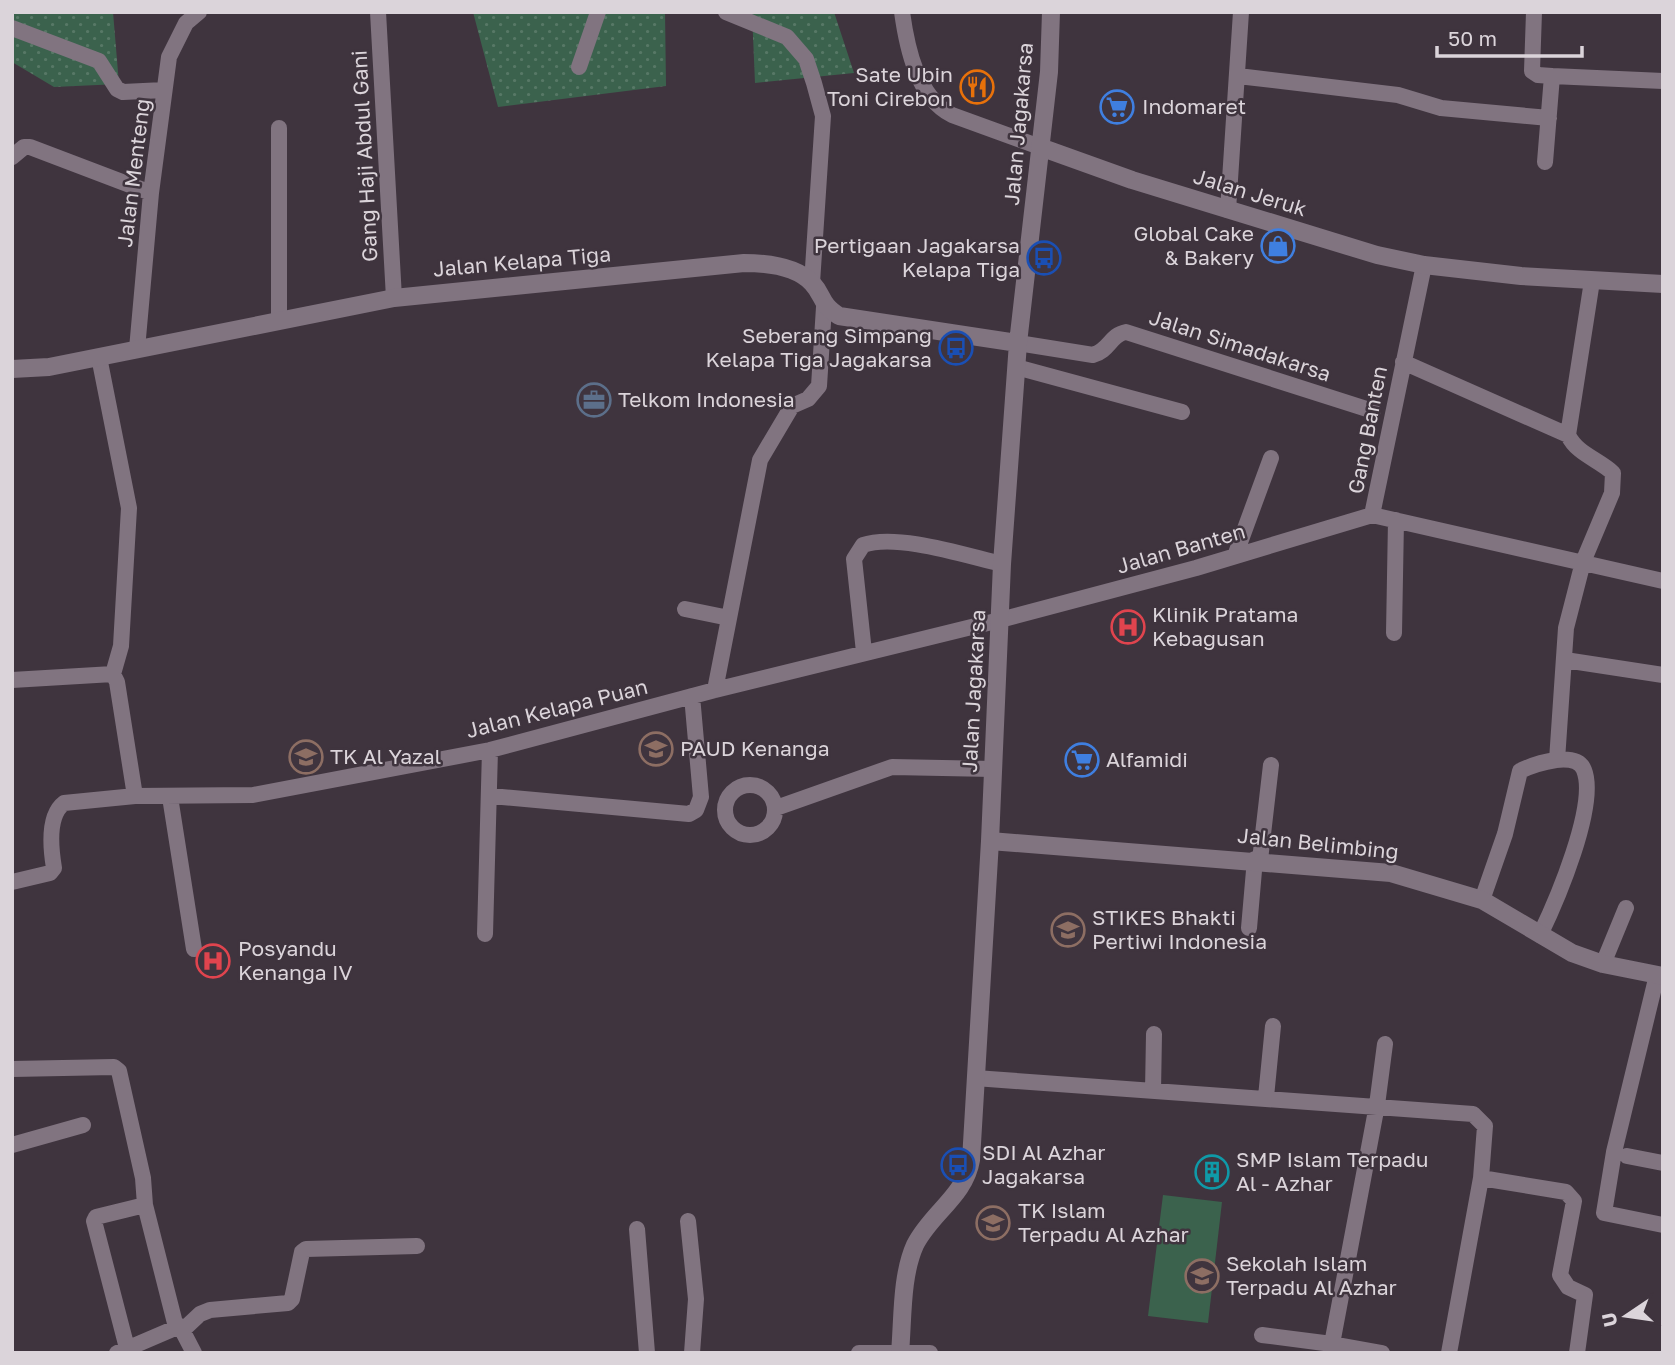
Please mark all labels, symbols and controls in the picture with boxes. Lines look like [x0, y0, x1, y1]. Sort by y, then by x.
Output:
scale bar [1437, 14, 1582, 58]
text: 50 m [1448, 25, 1497, 51]
street label: Jalan Jagakarsa [998, 41, 1038, 206]
street label: Gang Haji Abdul Gani [345, 50, 383, 263]
place label: Sate Ubin Toni Cirebon [827, 61, 953, 111]
restaurant icon: Sate Ubin Toni Cirebon [958, 68, 996, 106]
supermarket icon: Indomaret [1098, 88, 1136, 126]
place label: Indomaret [1142, 93, 1246, 119]
street label: Jalan Menteng [111, 97, 155, 249]
street label: Jalan Jeruk [1191, 163, 1310, 222]
place label: Global Cake & Bakery [1134, 220, 1254, 270]
shop icon: Global Cake & Bakery [1259, 227, 1297, 265]
place label: Pertigaan Jagakarsa Kelapa Tiga [814, 232, 1020, 282]
bus stop icon: Pertigaan Jagakarsa Kelapa Tiga [1025, 239, 1063, 277]
street label: Jalan Kelapa Tiga [432, 240, 612, 282]
street label: Jalan Simadakarsa [1146, 303, 1334, 387]
place label: Seberang Simpang Kelapa Tiga Jagakarsa [705, 322, 932, 372]
bus stop icon: Seberang Simpang Kelapa Tiga Jagakarsa [937, 329, 975, 367]
street label: Gang Banten [1342, 364, 1392, 496]
office icon: Telkom Indonesia [575, 381, 613, 419]
place label: Telkom Indonesia [618, 386, 795, 412]
street label: Jalan Banten [1114, 517, 1248, 579]
place label: Klinik Pratama Kebagusan [1152, 601, 1298, 651]
hospital icon: Klinik Pratama Kebagusan [1109, 608, 1147, 646]
street label: Jalan Jagakarsa [956, 609, 990, 773]
street label: Jalan Kelapa Puan [463, 673, 650, 743]
school or university icon: PAUD Kenanga [637, 730, 675, 768]
place label: PAUD Kenanga [680, 735, 830, 761]
school or university icon: TK Al Yazal [287, 738, 325, 776]
supermarket icon: Alfamidi [1063, 741, 1101, 779]
place label: TK Al Yazal [330, 743, 441, 769]
place label: Alfamidi [1106, 746, 1188, 772]
street label: Jalan Belimbing [1236, 822, 1400, 864]
place label: STIKES Bhakti Pertiwi Indonesia [1092, 904, 1267, 954]
school or university icon: STIKES Bhakti Pertiwi Indonesia [1049, 911, 1087, 949]
place label: Posyandu Kenanga IV [238, 935, 353, 985]
hospital icon: Posyandu Kenanga IV [194, 942, 232, 980]
place label: SDI Al Azhar Jagakarsa [982, 1139, 1106, 1189]
bus stop icon: SDI Al Azhar Jagakarsa [939, 1146, 977, 1184]
place label: SMP Islam Terpadu Al - Azhar [1236, 1146, 1429, 1196]
building icon: SMP Islam Terpadu Al - Azhar [1193, 1153, 1231, 1191]
place label: TK Islam Terpadu Al Azhar [1018, 1197, 1189, 1247]
school or university icon: TK Islam Terpadu Al Azhar [974, 1204, 1012, 1242]
place label: Sekolah Islam Terpadu Al Azhar [1226, 1250, 1397, 1300]
school or university icon: Sekolah Islam Terpadu Al Azhar [1183, 1257, 1221, 1295]
north arrow [1591, 1281, 1661, 1351]
text: U [1596, 1311, 1622, 1329]

